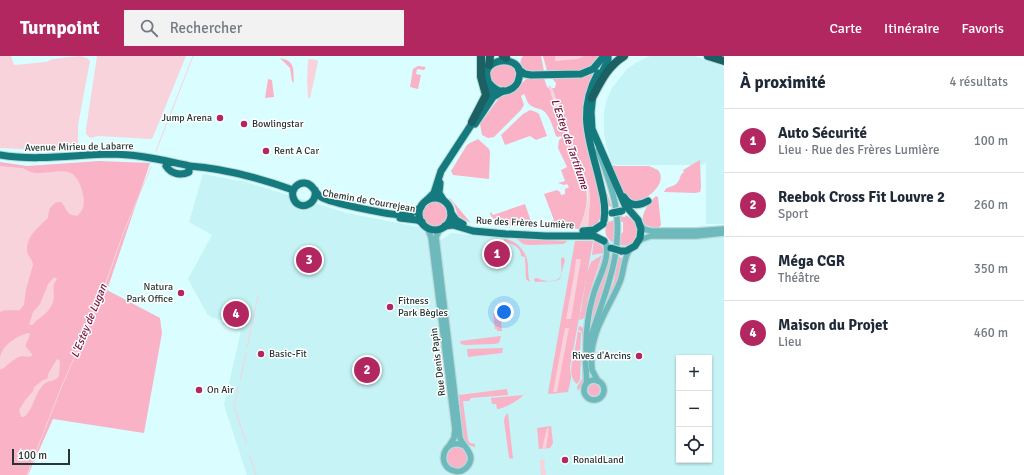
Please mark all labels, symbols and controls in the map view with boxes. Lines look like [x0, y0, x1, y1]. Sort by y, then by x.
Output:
search box [124, 10, 404, 46]
text: Turnpoint [20, 16, 100, 40]
icon: search [138, 17, 160, 39]
text: Rechercher [170, 19, 242, 37]
text: Carte [829, 20, 862, 37]
text: Itinéraire [884, 20, 940, 37]
text: Favoris [962, 20, 1004, 37]
text: À proximité [740, 72, 826, 93]
text: 4 résultats [949, 74, 1008, 90]
water label: L'Estey de Tartifume [548, 97, 592, 191]
place label: Jump Arena [161, 112, 212, 124]
marker: Jump Arena [215, 113, 225, 123]
place label: Bowlingstar [252, 118, 304, 130]
marker: Bowlingstar [239, 119, 249, 129]
text: Auto Sécurité [778, 124, 867, 142]
text: 1 [749, 133, 757, 149]
text: 100 m [974, 133, 1008, 149]
street label: Avenue Mirieu de Labarre [25, 140, 133, 154]
text: Lieu · Rue des Frères Lumière [778, 142, 939, 158]
place label: Rent A Car [274, 145, 319, 157]
marker: Rent A Car [261, 146, 271, 156]
street label: Chemin de Courrejean [321, 187, 417, 215]
text: Reebok Cross Fit Louvre 2 [778, 188, 945, 206]
text: 2 [749, 197, 757, 213]
text: 260 m [974, 197, 1008, 213]
text: Sport [778, 206, 808, 222]
street label: Rue des Frères Lumière [476, 214, 574, 232]
pin: 1 [484, 239, 510, 269]
pin: 3 [296, 245, 322, 275]
text: Méga CGR [778, 252, 845, 270]
text: 3 [749, 261, 757, 277]
text: 350 m [974, 261, 1008, 277]
text: Théâtre [778, 270, 820, 286]
water label: L'Estey de Lugan [68, 281, 110, 360]
place label: Natura Park Office [126, 281, 173, 305]
marker: Natura Park Office [176, 288, 186, 298]
place label: Fitness Park Bègles [398, 295, 449, 319]
pin: 4 [223, 299, 249, 329]
marker: Fitness Park Bègles [385, 302, 395, 312]
your location [494, 302, 514, 322]
text: Maison du Projet [778, 316, 888, 334]
text: 4 [749, 325, 757, 341]
text: 460 m [974, 325, 1008, 341]
street label: Rue Denis Papin [428, 327, 448, 397]
text: Lieu [778, 334, 802, 350]
place label: Basic-Fit [269, 348, 307, 360]
marker: Basic-Fit [256, 349, 266, 359]
place label: Rives d'Arcins [572, 350, 632, 362]
marker: Rives d'Arcins [634, 351, 644, 361]
pin: 2 [354, 355, 380, 385]
map controls [676, 355, 712, 463]
button: + [676, 355, 712, 391]
place label: On Air [207, 384, 234, 396]
marker: On Air [194, 385, 204, 395]
button: − [676, 391, 712, 427]
button: locate [676, 427, 712, 463]
scale bar [12, 447, 70, 466]
text: 100 m [18, 449, 47, 462]
place label: RonaldLand [573, 454, 624, 466]
marker: RonaldLand [560, 455, 570, 465]

